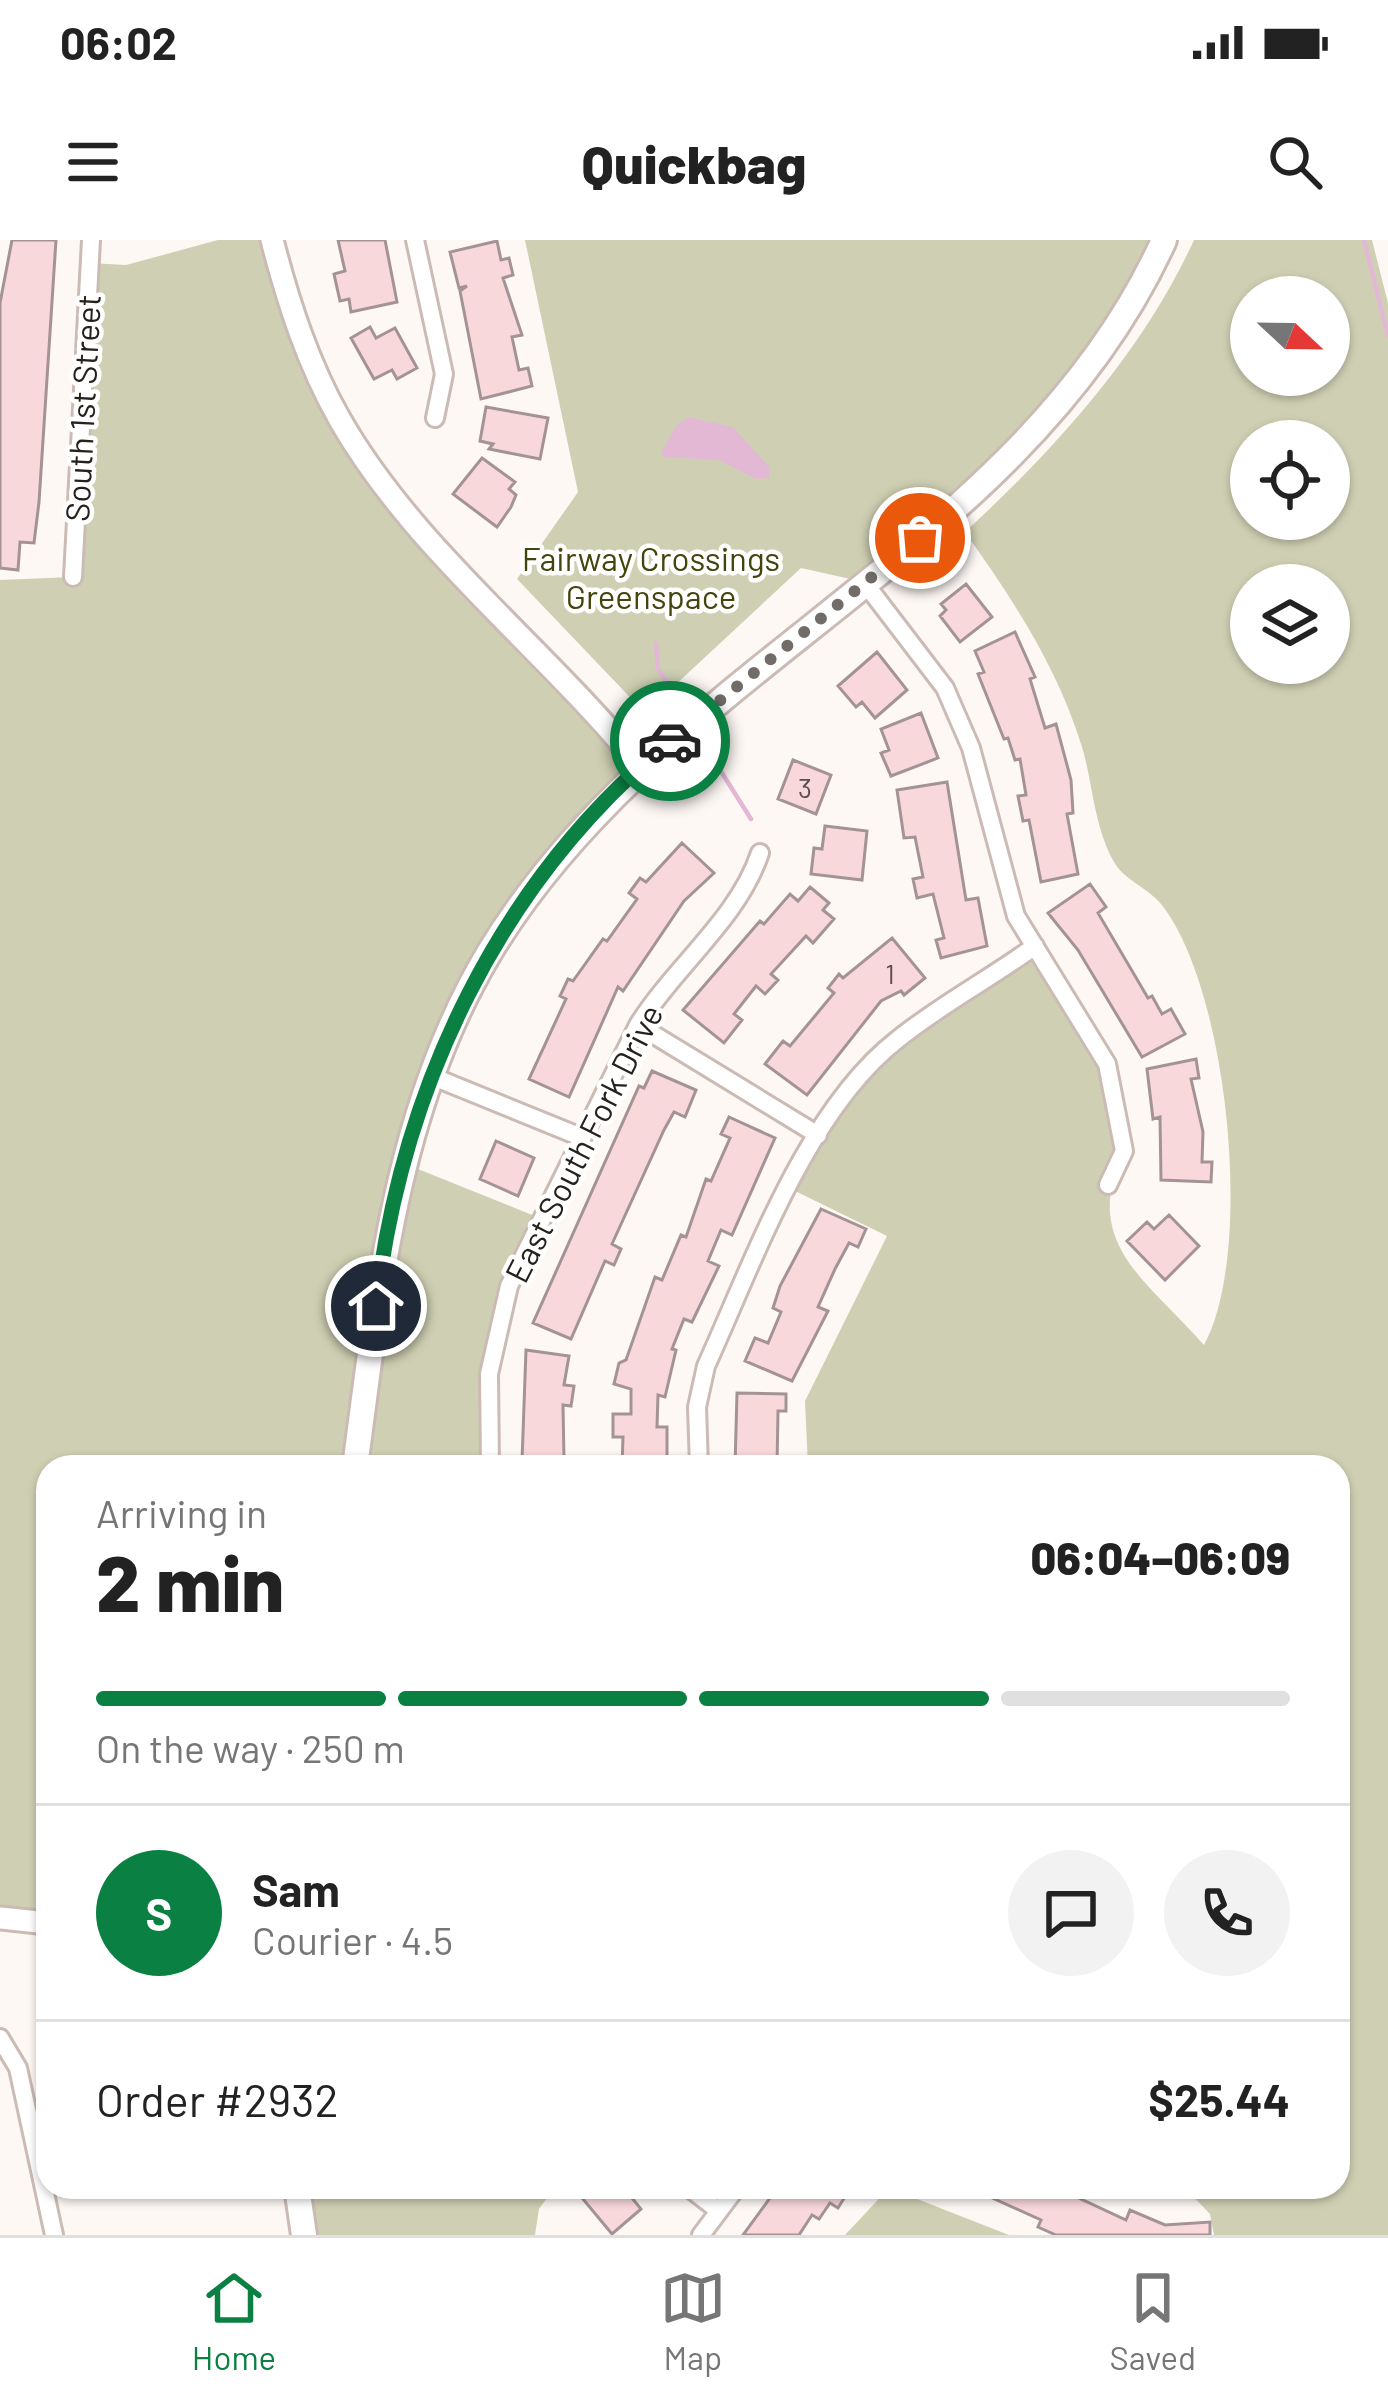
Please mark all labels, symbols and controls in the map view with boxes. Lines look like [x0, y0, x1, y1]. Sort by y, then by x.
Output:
text: 06:02 [60, 15, 177, 69]
icon: menu [60, 129, 126, 195]
icon: search [1262, 129, 1328, 195]
text: Quickbag [582, 130, 806, 195]
north arrow [1230, 276, 1350, 396]
map controls [1230, 276, 1350, 684]
street label: South 1st Street [56, 293, 108, 523]
button: locate [1230, 420, 1350, 540]
pin [869, 487, 971, 589]
icon: bag [887, 505, 953, 571]
park label: Fairway Crossings Greenspace [522, 538, 780, 616]
button: layers [1230, 564, 1350, 684]
courier [610, 681, 730, 801]
icon: car [637, 708, 703, 774]
house number: 3 [798, 771, 812, 803]
house number: 1 [885, 957, 895, 989]
street label: East South Fork Drive [496, 997, 670, 1289]
pin [325, 1255, 427, 1357]
icon: home [343, 1273, 409, 1339]
text: Arriving in [96, 1489, 267, 1536]
text: 06:04–06:09 [1031, 1530, 1290, 1584]
text: 2 min [96, 1534, 284, 1628]
text: On the way · 250 m [96, 1724, 405, 1771]
button: chat [1008, 1850, 1134, 1976]
button: phone [1164, 1850, 1290, 1976]
text: Sam [252, 1862, 340, 1916]
text: S [146, 1886, 172, 1940]
text: Courier · 4.5 [252, 1916, 453, 1963]
text: Order #2932 [96, 2072, 339, 2126]
text: $25.44 [1148, 2072, 1290, 2126]
tab: Home [192, 2265, 276, 2377]
tab: Map [660, 2265, 726, 2377]
tab: Saved [1110, 2265, 1196, 2377]

